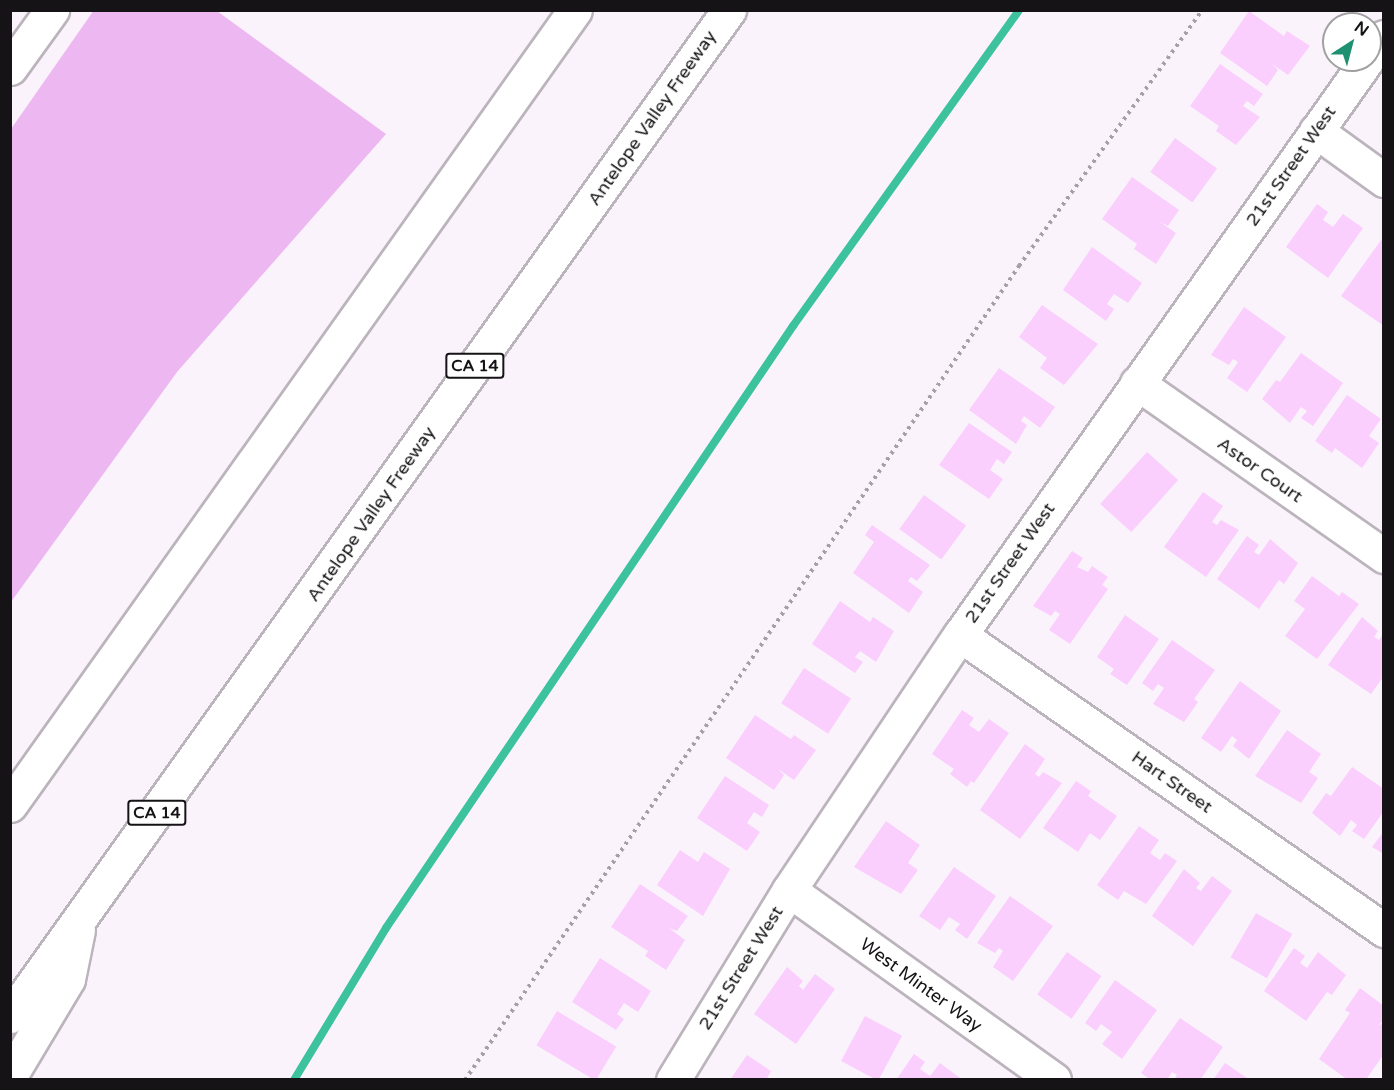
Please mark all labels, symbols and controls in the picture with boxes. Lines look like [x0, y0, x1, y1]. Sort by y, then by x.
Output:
north arrow [1322, 12, 1382, 72]
text: N [1350, 17, 1372, 41]
street label: Antelope Valley Freeway [583, 26, 721, 210]
street label: 21st Street West [1241, 102, 1341, 230]
road number: CA 14 [445, 353, 505, 379]
street label: Antelope Valley Freeway [302, 422, 440, 606]
street label: Astor Court [1213, 433, 1307, 507]
street label: 21st Street West [960, 499, 1060, 627]
street label: Hart Street [1127, 746, 1217, 818]
road number: CA 14 [127, 800, 187, 826]
street label: 21st Street West [694, 902, 788, 1034]
street label: West Minter Way [856, 933, 986, 1037]

